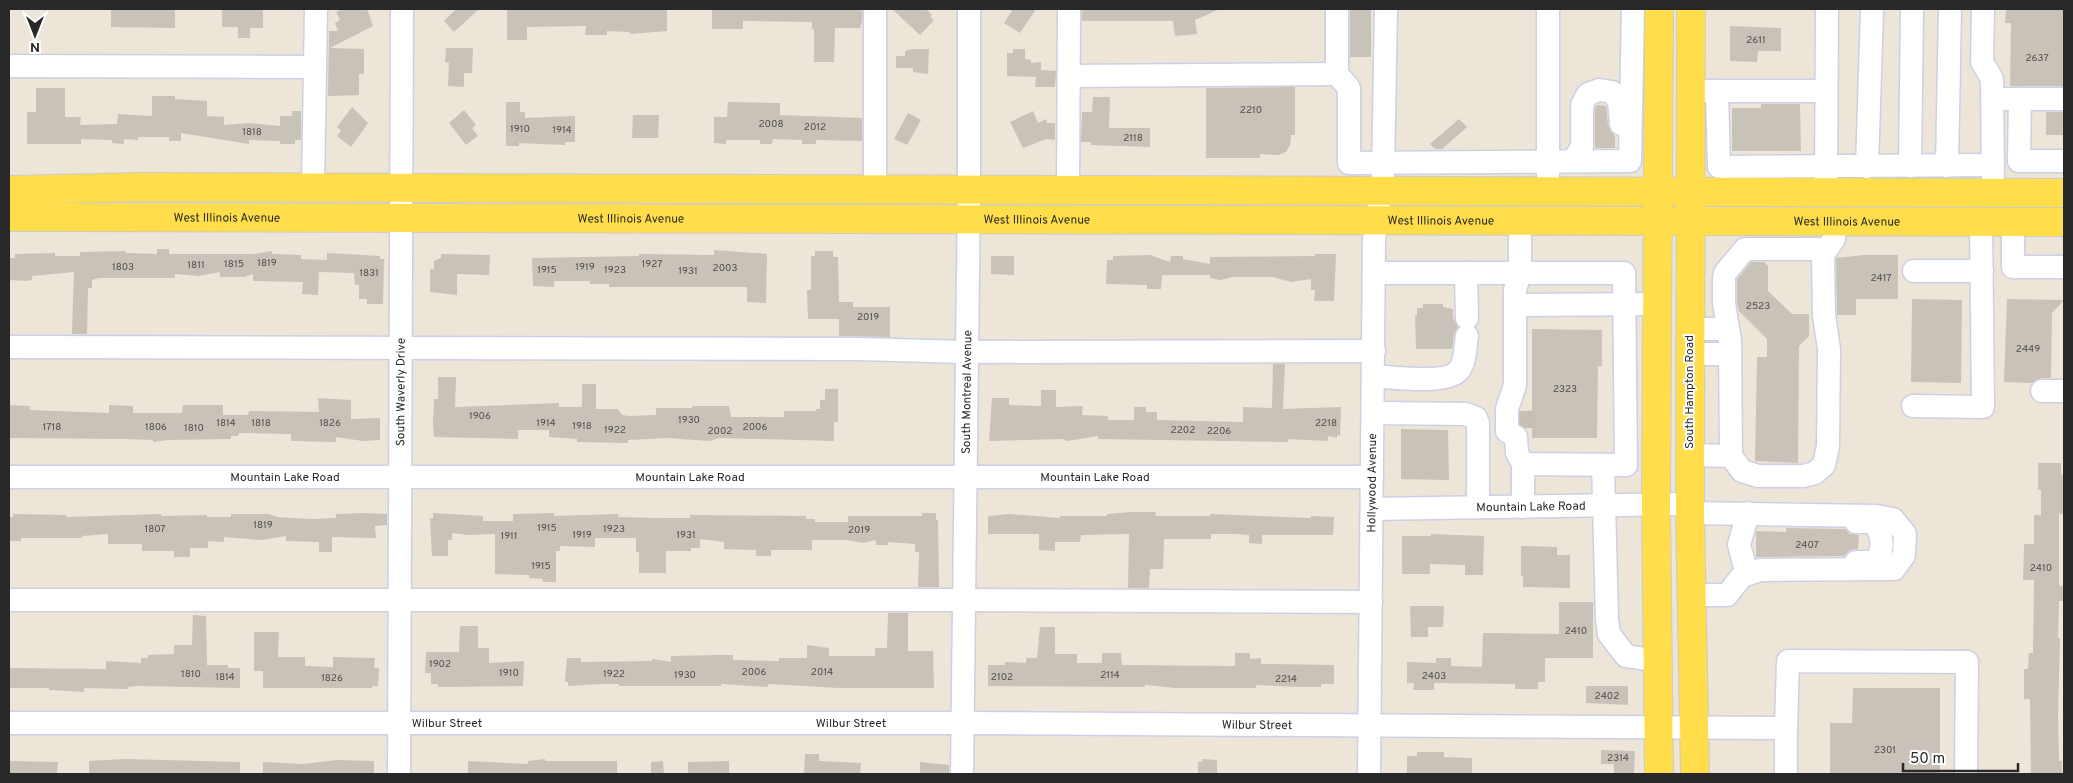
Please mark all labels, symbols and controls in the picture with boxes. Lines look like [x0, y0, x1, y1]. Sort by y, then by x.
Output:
north arrow [10, 10, 60, 60]
house number: 2611 [1746, 34, 1766, 47]
text: N [30, 38, 40, 55]
house number: 2637 [2025, 52, 2049, 65]
house number: 2210 [1240, 104, 1262, 117]
house number: 2008 [759, 118, 784, 131]
house number: 2012 [804, 121, 826, 134]
house number: 1910 [510, 123, 530, 136]
house number: 1914 [552, 124, 572, 137]
house number: 1818 [242, 126, 262, 139]
house number: 2118 [1123, 132, 1143, 145]
street label: West Illinois Avenue [174, 210, 280, 227]
street label: West Illinois Avenue [578, 211, 684, 228]
street label: West Illinois Avenue [984, 212, 1090, 229]
street label: West Illinois Avenue [1388, 213, 1494, 230]
street label: West Illinois Avenue [1794, 214, 1900, 231]
house number: 1819 [257, 257, 277, 270]
house number: 1815 [224, 258, 244, 271]
house number: 1927 [642, 258, 662, 271]
house number: 1811 [187, 259, 205, 272]
house number: 1803 [112, 261, 134, 274]
house number: 1919 [575, 261, 595, 274]
house number: 2003 [713, 262, 737, 275]
house number: 1915 [537, 264, 557, 277]
house number: 1923 [604, 264, 626, 277]
house number: 1931 [678, 265, 698, 278]
house number: 1831 [359, 267, 379, 280]
house number: 2417 [1870, 272, 1892, 285]
house number: 2523 [1746, 300, 1770, 313]
house number: 2019 [857, 311, 879, 324]
street label: South Montreal Avenue [959, 330, 976, 454]
street label: South Hampton Road [1682, 335, 1698, 449]
street label: South Waverly Drive [393, 338, 410, 446]
house number: 2449 [2016, 343, 2040, 356]
house number: 2323 [1553, 383, 1577, 396]
house number: 1906 [469, 410, 491, 423]
house number: 1930 [678, 414, 700, 427]
house number: 1814 [216, 417, 236, 430]
house number: 1818 [251, 417, 271, 430]
house number: 1826 [319, 417, 341, 430]
house number: 1914 [536, 417, 556, 430]
house number: 2218 [1315, 417, 1337, 430]
house number: 1918 [572, 420, 592, 433]
house number: 1718 [43, 421, 61, 434]
house number: 1806 [145, 421, 167, 434]
house number: 2006 [743, 421, 767, 434]
house number: 1810 [184, 422, 204, 435]
house number: 1922 [604, 424, 626, 437]
house number: 2202 [1171, 424, 1195, 437]
house number: 2002 [707, 425, 733, 438]
house number: 2206 [1207, 425, 1231, 438]
street label: Hollywood Avenue [1364, 433, 1381, 533]
street label: Mountain Lake Road [230, 470, 340, 486]
street label: Mountain Lake Road [635, 470, 745, 486]
street label: Mountain Lake Road [1040, 470, 1150, 486]
street label: Mountain Lake Road [1476, 499, 1586, 516]
house number: 1819 [253, 519, 273, 532]
house number: 1915 [537, 522, 557, 535]
house number: 1807 [144, 523, 166, 536]
house number: 1923 [603, 523, 625, 536]
house number: 2019 [848, 524, 870, 537]
house number: 1919 [572, 529, 592, 542]
house number: 1931 [676, 529, 696, 542]
house number: 1911 [500, 530, 518, 543]
house number: 2407 [1795, 539, 1819, 552]
house number: 1915 [531, 560, 551, 573]
house number: 2410 [2030, 562, 2052, 575]
house number: 2410 [1565, 625, 1587, 638]
house number: 1902 [429, 658, 451, 671]
house number: 2006 [742, 666, 766, 679]
house number: 2014 [811, 666, 833, 679]
house number: 1910 [499, 667, 519, 680]
house number: 1810 [181, 668, 201, 681]
house number: 1922 [603, 668, 625, 681]
house number: 1930 [674, 669, 696, 682]
house number: 2114 [1100, 669, 1120, 682]
house number: 2403 [1422, 670, 1446, 683]
house number: 1814 [215, 671, 235, 684]
house number: 2102 [991, 671, 1013, 684]
house number: 1826 [321, 672, 343, 685]
house number: 2214 [1275, 673, 1297, 686]
house number: 2402 [1595, 690, 1619, 703]
street label: Wilbur Street [412, 716, 482, 732]
street label: Wilbur Street [816, 716, 886, 732]
street label: Wilbur Street [1222, 718, 1292, 734]
scale bar [1903, 740, 2018, 772]
house number: 2301 [1874, 744, 1896, 757]
text: 50 m [1910, 750, 1945, 769]
house number: 2314 [1607, 752, 1629, 765]

